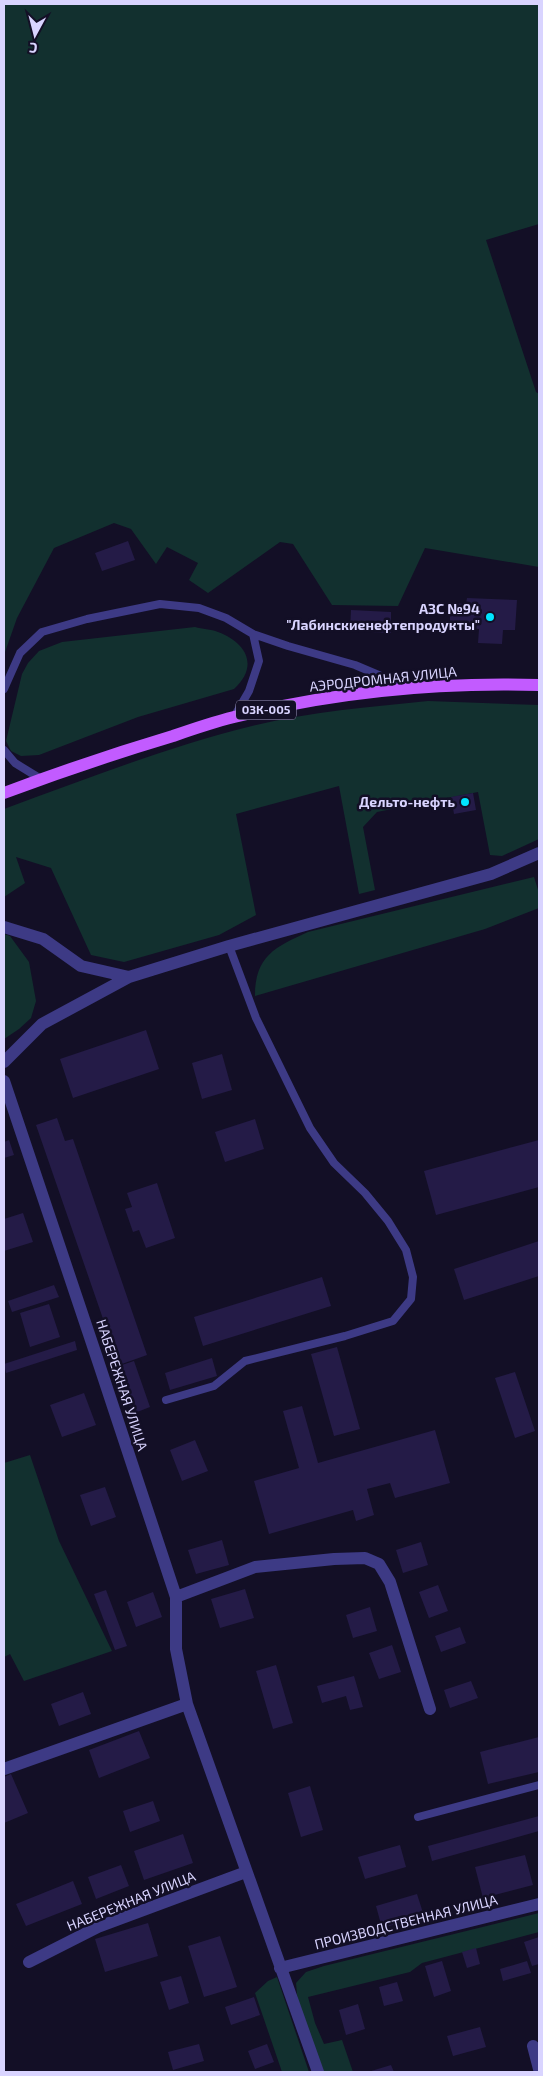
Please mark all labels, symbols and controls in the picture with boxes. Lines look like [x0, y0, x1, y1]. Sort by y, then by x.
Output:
north arrow [10, 10, 60, 60]
text: С [28, 39, 38, 57]
place label: АЗС №94 "Лабинскиенефтепродукты" [286, 600, 480, 633]
marker: АЗС №94 "Лабинскиенефтепродукты" [484, 611, 496, 623]
street label: АЭРОДРОМНАЯ УЛИЦА [308, 662, 458, 695]
road number: 03К-005 [236, 700, 296, 720]
place label: Дельто-нефть [359, 793, 455, 810]
marker: Дельто-нефть [459, 796, 471, 808]
street label: НАБЕРЕЖНАЯ УЛИЦА [93, 1317, 152, 1453]
street label: НАБЕРЕЖНАЯ УЛИЦА [64, 1867, 198, 1934]
street label: ПРОИЗВОДСТВЕННАЯ УЛИЦА [313, 1890, 499, 1952]

